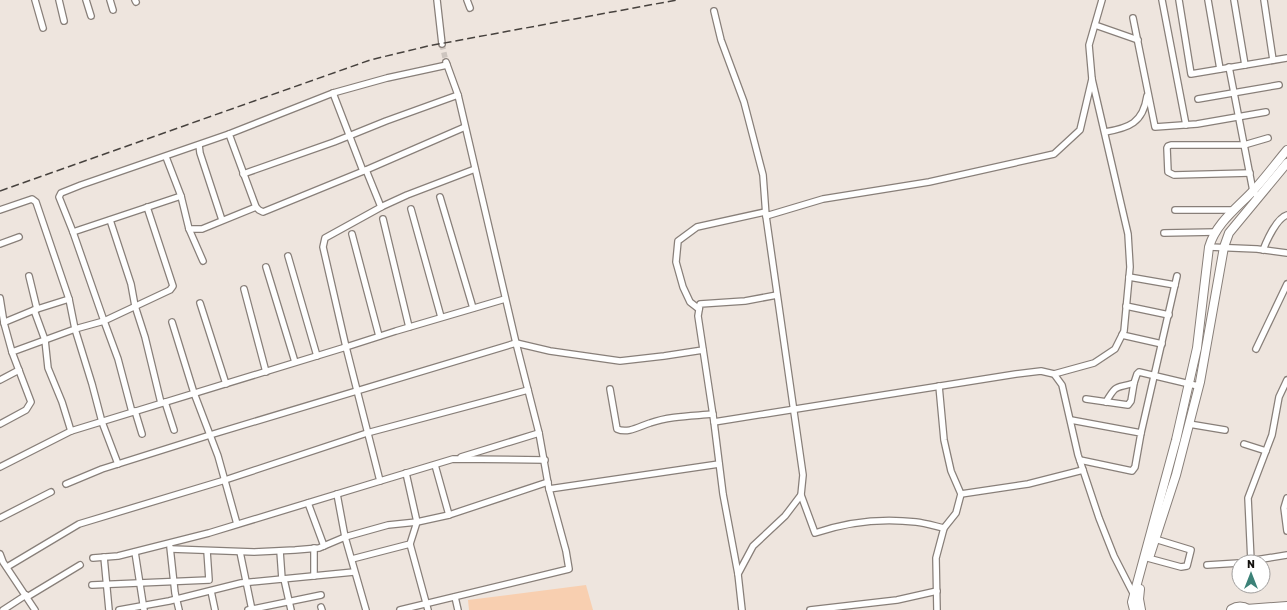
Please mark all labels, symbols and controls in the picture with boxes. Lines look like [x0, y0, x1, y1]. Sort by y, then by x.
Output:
north arrow [1231, 554, 1271, 594]
text: N [1247, 558, 1255, 571]

